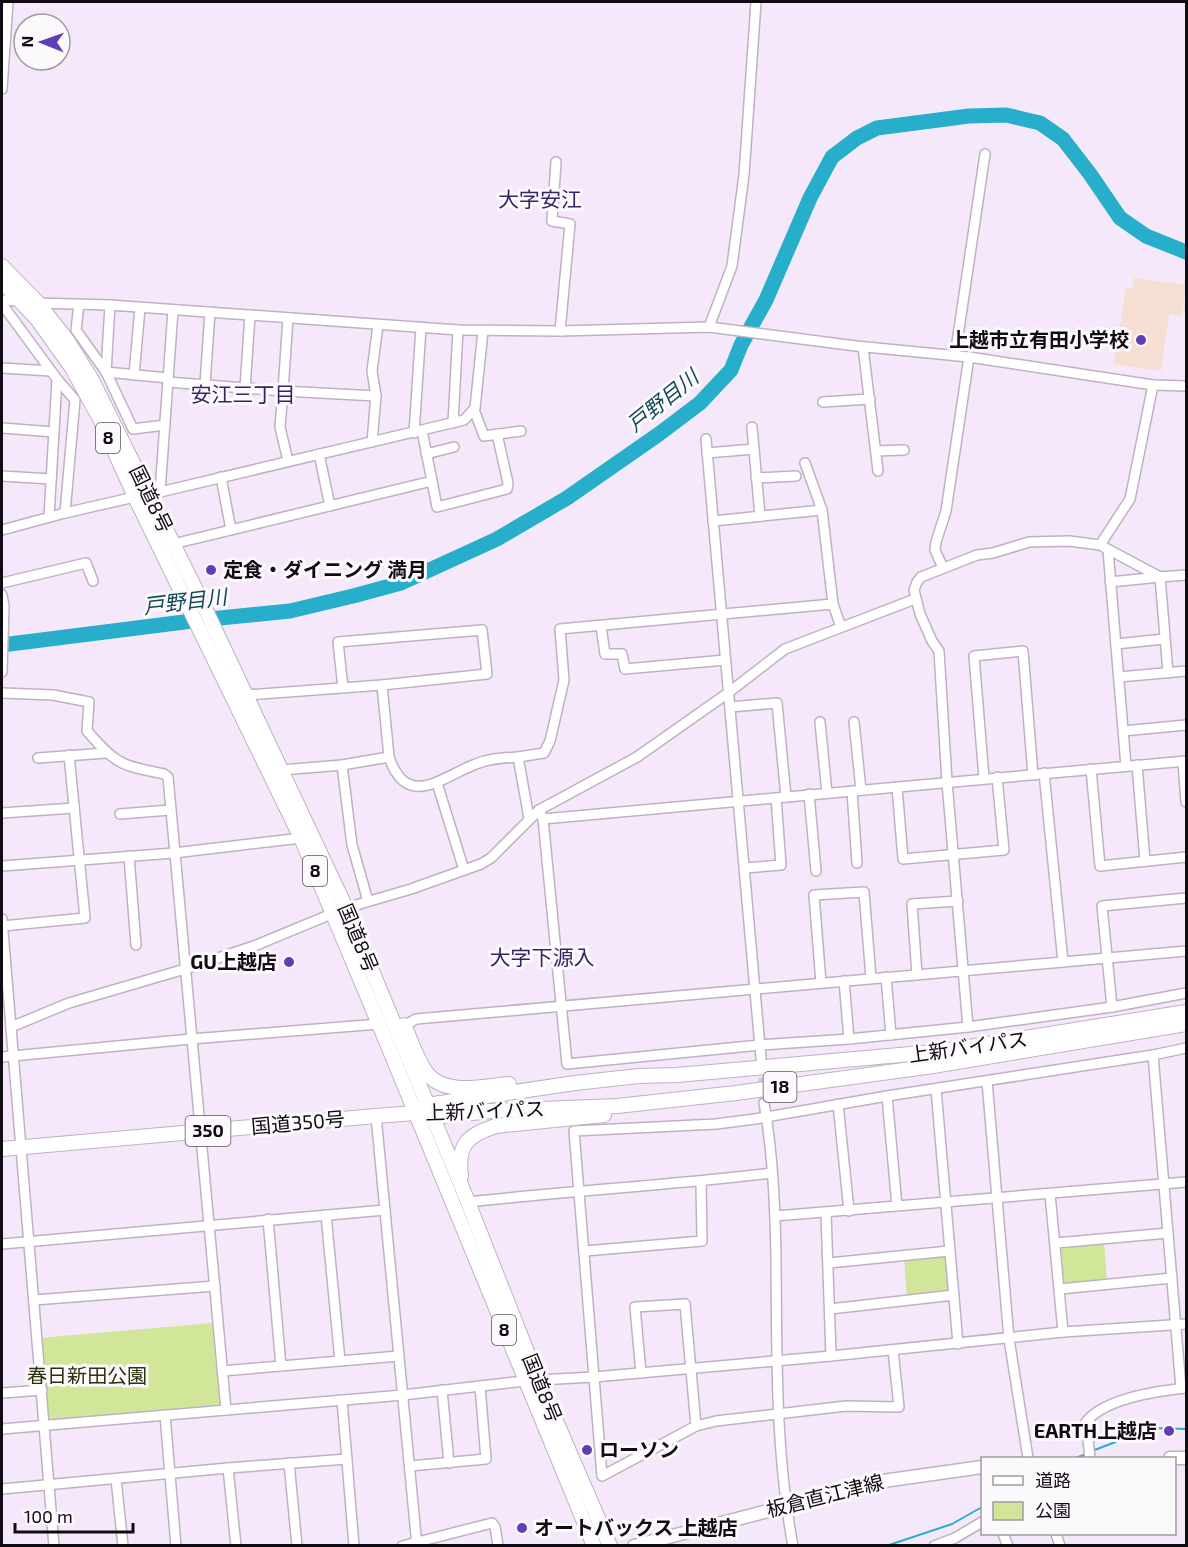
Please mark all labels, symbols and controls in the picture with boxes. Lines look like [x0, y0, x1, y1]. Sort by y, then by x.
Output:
north arrow [12, 12, 72, 72]
text: N [17, 36, 36, 48]
district label: 大字安江 [498, 186, 582, 211]
place label: 上越市立有田小学校 [949, 327, 1129, 351]
marker: 上越市立有田小学校 [1134, 333, 1148, 347]
water label: 戸野目川 [622, 362, 704, 436]
district label: 安江三丁目 [191, 381, 296, 406]
road number: 8 [96, 423, 120, 453]
street label: 国道8号 [125, 461, 178, 536]
place label: 定食・ダイニング 満月 [223, 557, 427, 581]
marker: 定食・ダイニング 満月 [204, 563, 218, 577]
water label: 戸野目川 [142, 583, 230, 618]
road number: 8 [303, 856, 327, 886]
street label: 国道8号 [334, 900, 384, 976]
district label: 大字下源入 [490, 944, 595, 969]
place label: GU上越店 [190, 949, 277, 973]
marker: GU上越店 [282, 955, 296, 969]
street label: 上新バイパス [907, 1026, 1029, 1066]
road number: 18 [764, 1072, 796, 1102]
street label: 上新バイパス [425, 1096, 545, 1124]
street label: 国道350号 [250, 1106, 346, 1138]
road number: 350 [186, 1116, 230, 1146]
road number: 8 [492, 1315, 516, 1345]
street label: 国道8号 [518, 1350, 568, 1426]
park label: 春日新田公園 [27, 1363, 147, 1387]
place label: EARTH上越店 [1034, 1418, 1157, 1442]
marker: EARTH上越店 [1162, 1424, 1176, 1438]
place label: ローソン [599, 1437, 679, 1461]
marker: ローソン [580, 1443, 594, 1457]
legend [981, 1457, 1176, 1535]
street label: 板倉直江津線 [764, 1469, 886, 1521]
text: 道路 [1035, 1469, 1071, 1491]
scale bar [15, 1496, 134, 1534]
text: 公園 [1035, 1499, 1071, 1521]
text: 100 m [24, 1505, 73, 1527]
place label: オートバックス 上越店 [534, 1515, 738, 1539]
marker: オートバックス 上越店 [515, 1521, 529, 1535]

